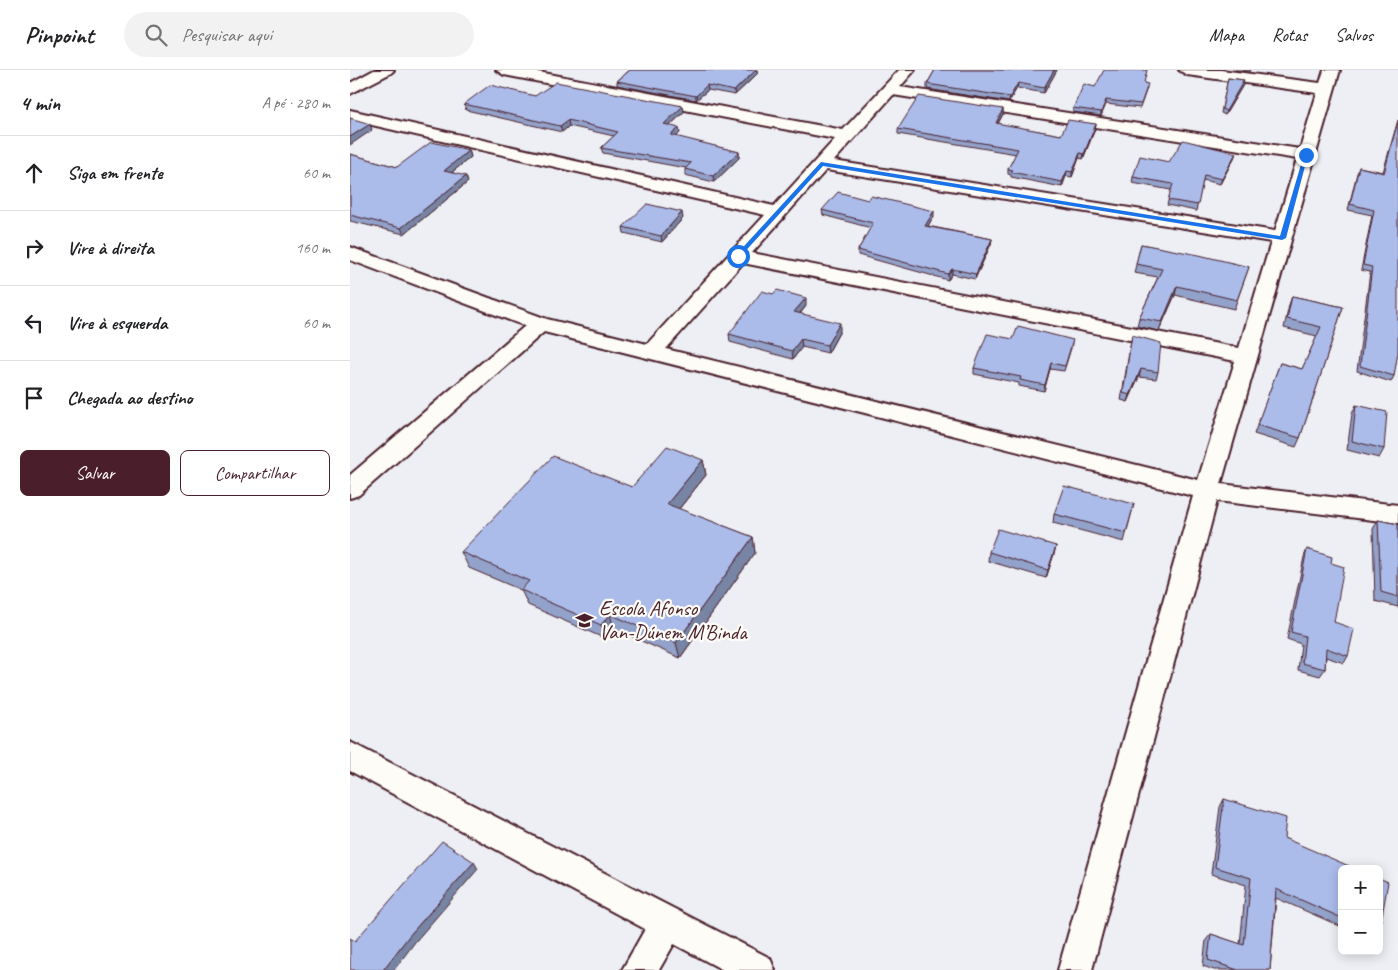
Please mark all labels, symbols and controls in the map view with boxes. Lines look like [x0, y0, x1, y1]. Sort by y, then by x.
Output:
search box [124, 12, 474, 57]
text: Pinpoint [25, 20, 94, 50]
icon: search [142, 21, 170, 49]
text: Pesquisar aqui [182, 23, 272, 47]
text: Mapa [1209, 24, 1244, 46]
text: Rotas [1272, 24, 1307, 46]
text: Salvos [1335, 24, 1373, 46]
text: 4 min [20, 90, 60, 116]
text: A pé · 280 m [262, 93, 330, 113]
route end [1295, 144, 1318, 167]
icon: ahead [20, 159, 48, 187]
text: Siga em frente [67, 161, 163, 185]
text: 60 m [303, 163, 330, 183]
icon: right [20, 234, 48, 262]
text: Vire à direita [67, 236, 154, 260]
text: 160 m [296, 238, 330, 258]
route start [727, 245, 750, 268]
icon: left [20, 309, 48, 337]
text: Vire à esquerda [67, 311, 167, 335]
text: 60 m [303, 313, 330, 333]
icon: arrive [20, 384, 48, 412]
text: Chegada ao destino [67, 386, 193, 410]
button: Salvar [20, 450, 170, 496]
button: Compartilhar [180, 450, 330, 496]
place label: Escola Afonso Van-Dúnem M’Binda [599, 595, 748, 645]
school or university icon: Escola Afonso Van-Dúnem M’Binda [575, 610, 595, 630]
map controls [1338, 865, 1383, 955]
button: + [1338, 865, 1383, 910]
button: − [1338, 910, 1383, 955]

